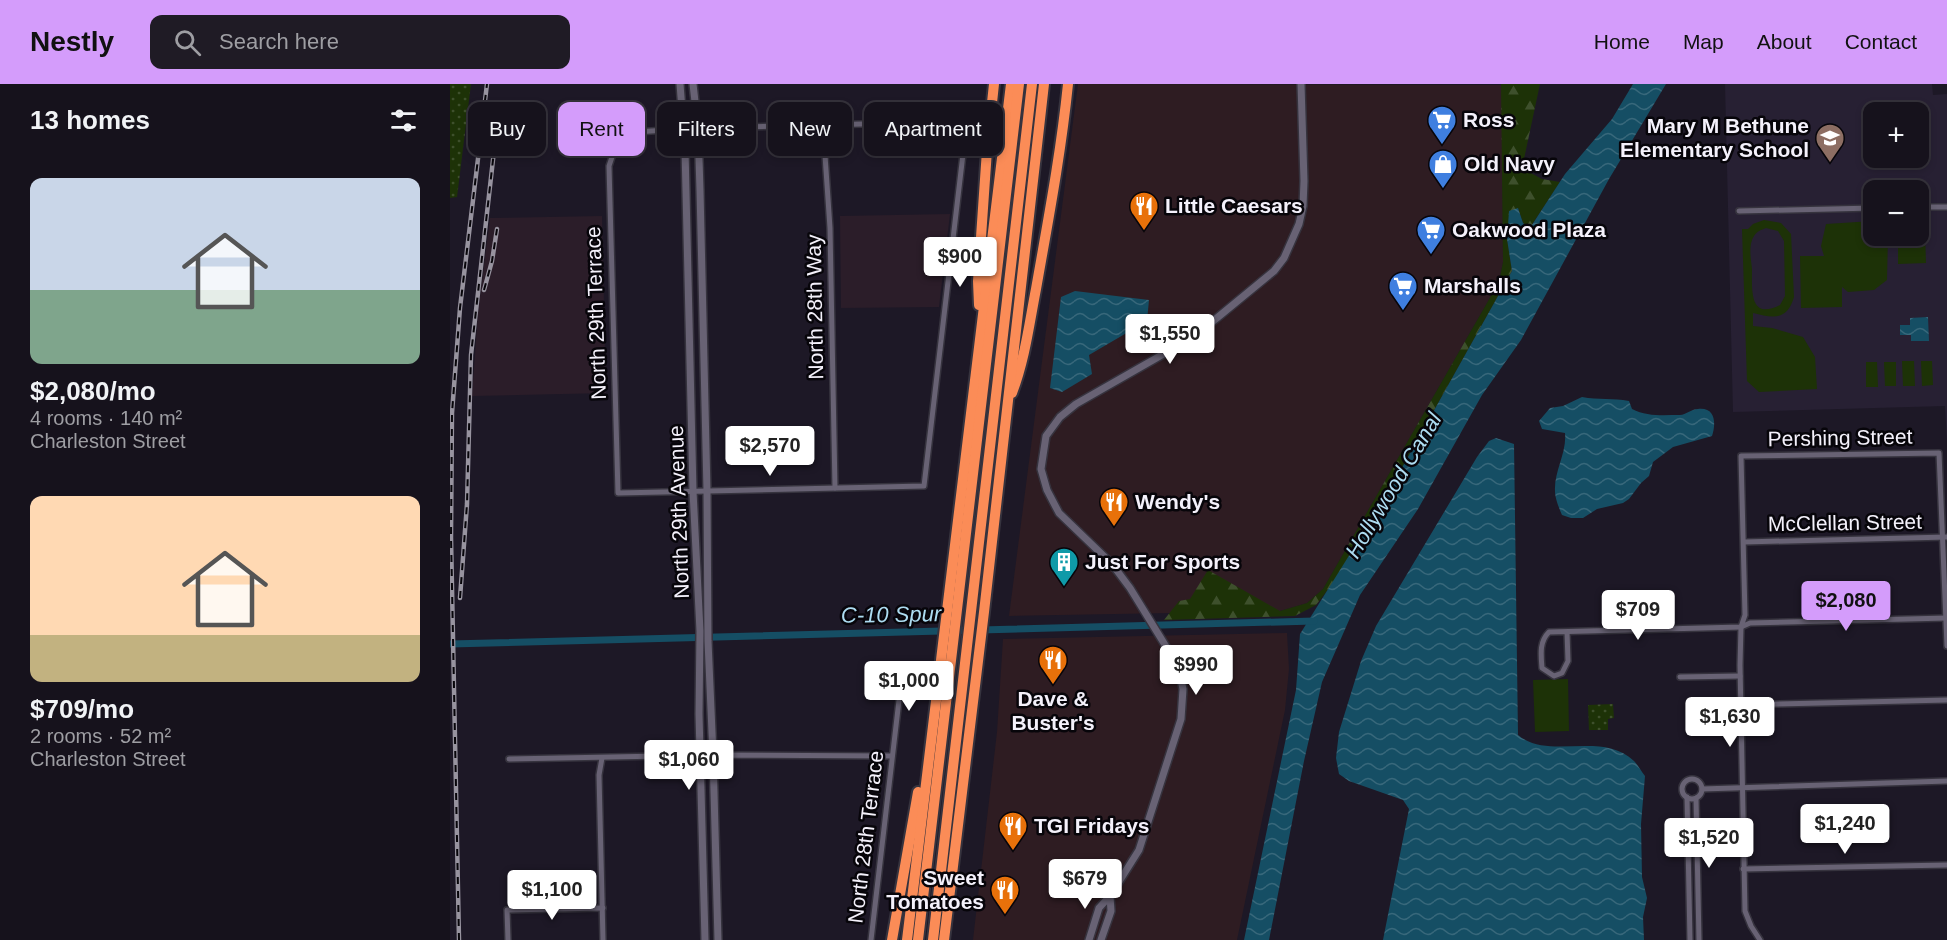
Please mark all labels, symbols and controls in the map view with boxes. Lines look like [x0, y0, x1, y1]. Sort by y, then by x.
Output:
search box [150, 15, 570, 69]
text: Nestly [30, 26, 114, 57]
icon: search [171, 26, 204, 59]
text: Search here [219, 29, 339, 54]
text: Home [1594, 30, 1650, 53]
text: Map [1683, 30, 1724, 53]
text: About [1757, 30, 1812, 53]
text: Contact [1845, 30, 1917, 53]
chip: Buy [468, 102, 546, 156]
chip: Rent [558, 102, 645, 156]
chip: Filters [657, 102, 756, 156]
chip: New [768, 102, 852, 156]
chip: Apartment [864, 102, 1003, 156]
map controls [1863, 102, 1929, 246]
button: + [1863, 102, 1929, 168]
icon: filters [387, 104, 420, 137]
supermarket icon: Ross [1426, 104, 1458, 146]
text: 13 homes [30, 105, 150, 135]
place label: Ross [1463, 108, 1514, 131]
place label: Mary M Bethune Elementary School [1620, 114, 1809, 161]
school or university icon: Mary M Bethune Elementary School [1814, 122, 1846, 164]
shop icon: Old Navy [1427, 148, 1459, 190]
place label: Old Navy [1464, 152, 1555, 175]
button: − [1863, 180, 1929, 246]
restaurant icon: Little Caesars [1128, 190, 1160, 232]
place label: Little Caesars [1165, 194, 1303, 217]
supermarket icon: Oakwood Plaza [1415, 214, 1447, 256]
icon: home [171, 217, 279, 325]
place label: Oakwood Plaza [1452, 218, 1606, 241]
street label: North 29th Terrace [581, 226, 610, 400]
street label: North 28th Way [802, 234, 827, 380]
pin: $900 [924, 237, 996, 288]
text: $900 [938, 245, 982, 267]
supermarket icon: Marshalls [1387, 270, 1419, 312]
place label: Marshalls [1424, 274, 1521, 297]
pin: $1,550 [1121, 314, 1219, 365]
text: $1,550 [1139, 322, 1201, 344]
text: $2,080/mo [30, 376, 156, 406]
text: 4 rooms · 140 m² [30, 407, 182, 429]
water label: Hollywood Canal [1340, 407, 1447, 562]
street label: North 29th Avenue [664, 425, 693, 599]
street label: Pershing Street [1767, 425, 1913, 450]
pin: $2,570 [721, 426, 819, 477]
text: Charleston Street [30, 430, 186, 452]
text: $2,570 [739, 434, 801, 456]
restaurant icon: Wendy's [1098, 486, 1130, 528]
place label: Wendy's [1135, 490, 1220, 513]
street label: McClellan Street [1768, 510, 1922, 535]
icon: home [171, 535, 279, 643]
building icon: Just For Sports [1048, 546, 1080, 588]
place label: Just For Sports [1085, 550, 1240, 573]
pin: $2,080 [1797, 581, 1895, 632]
text: $2,080 [1815, 589, 1877, 611]
pin: $709 [1602, 590, 1674, 641]
text: $709 [1616, 598, 1660, 620]
water label: C-10 Spur [841, 601, 943, 628]
restaurant icon: Dave & Buster's [1037, 644, 1069, 686]
pin: $990 [1160, 645, 1232, 696]
text: $990 [1174, 653, 1218, 675]
pin: $1,000 [860, 661, 958, 712]
text: $1,000 [878, 669, 940, 691]
place label: Dave & Buster's [1011, 687, 1095, 734]
text: $709/mo [30, 694, 134, 724]
pin: $1,630 [1681, 697, 1779, 748]
text: $1,630 [1699, 705, 1761, 727]
text: 2 rooms · 52 m² [30, 725, 171, 747]
pin: $1,060 [640, 740, 738, 791]
text: Charleston Street [30, 748, 186, 770]
text: $1,060 [658, 748, 720, 770]
street label: North 28th Terrace [844, 749, 887, 924]
pin: $1,240 [1796, 804, 1894, 855]
restaurant icon: TGI Fridays [997, 810, 1029, 852]
text: $1,240 [1814, 812, 1876, 834]
place label: TGI Fridays [1034, 814, 1150, 837]
pin: $1,520 [1660, 818, 1758, 869]
text: $1,520 [1678, 826, 1740, 848]
pin: $679 [1049, 859, 1121, 910]
place label: Sweet Tomatoes [886, 866, 984, 913]
text: $679 [1063, 867, 1107, 889]
pin: $1,100 [503, 870, 601, 921]
restaurant icon: Sweet Tomatoes [989, 874, 1021, 916]
text: $1,100 [521, 878, 583, 900]

